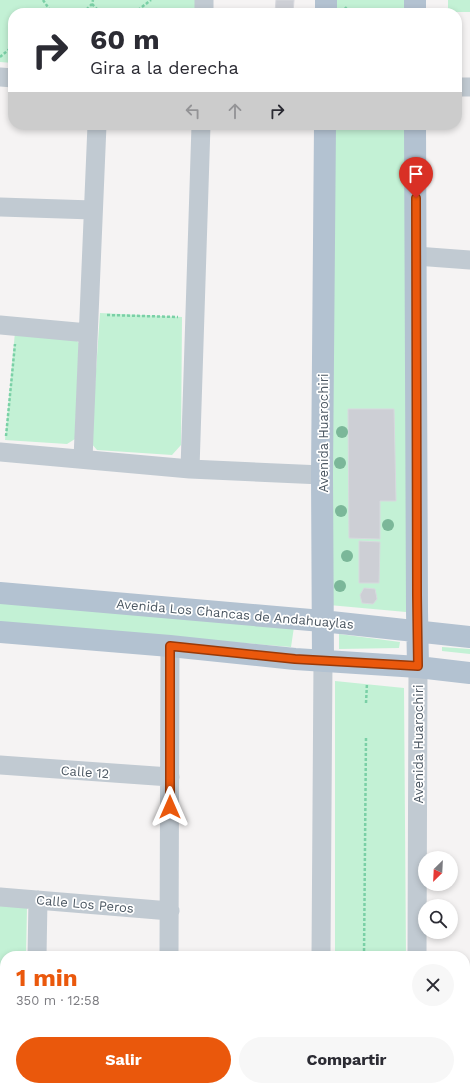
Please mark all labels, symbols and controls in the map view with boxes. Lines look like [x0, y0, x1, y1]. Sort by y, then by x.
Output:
text: 60 m [90, 23, 160, 56]
icon: right [24, 24, 76, 76]
text: Gira a la derecha [90, 57, 239, 78]
icon: left [182, 100, 204, 122]
icon: ahead [224, 100, 246, 122]
icon: right [266, 100, 288, 122]
pin [399, 157, 433, 198]
icon: arrive [405, 163, 427, 185]
street label: Avenida Huarochiri [316, 374, 331, 492]
street label: Avenida Los Chancas de Andahuaylas [116, 596, 354, 632]
street label: Avenida Huarochiri [411, 685, 426, 803]
street label: Calle 12 [60, 763, 110, 781]
position arrow [149, 786, 191, 828]
north arrow [418, 851, 458, 891]
map controls [418, 851, 458, 939]
street label: Calle Los Peros [36, 892, 135, 916]
button: search [418, 899, 458, 939]
text: 1 min [16, 964, 78, 992]
button: close [412, 964, 454, 1006]
text: 350 m · 12:58 [16, 993, 100, 1008]
button: Salir [16, 1037, 231, 1083]
button: Compartir [239, 1037, 454, 1083]

